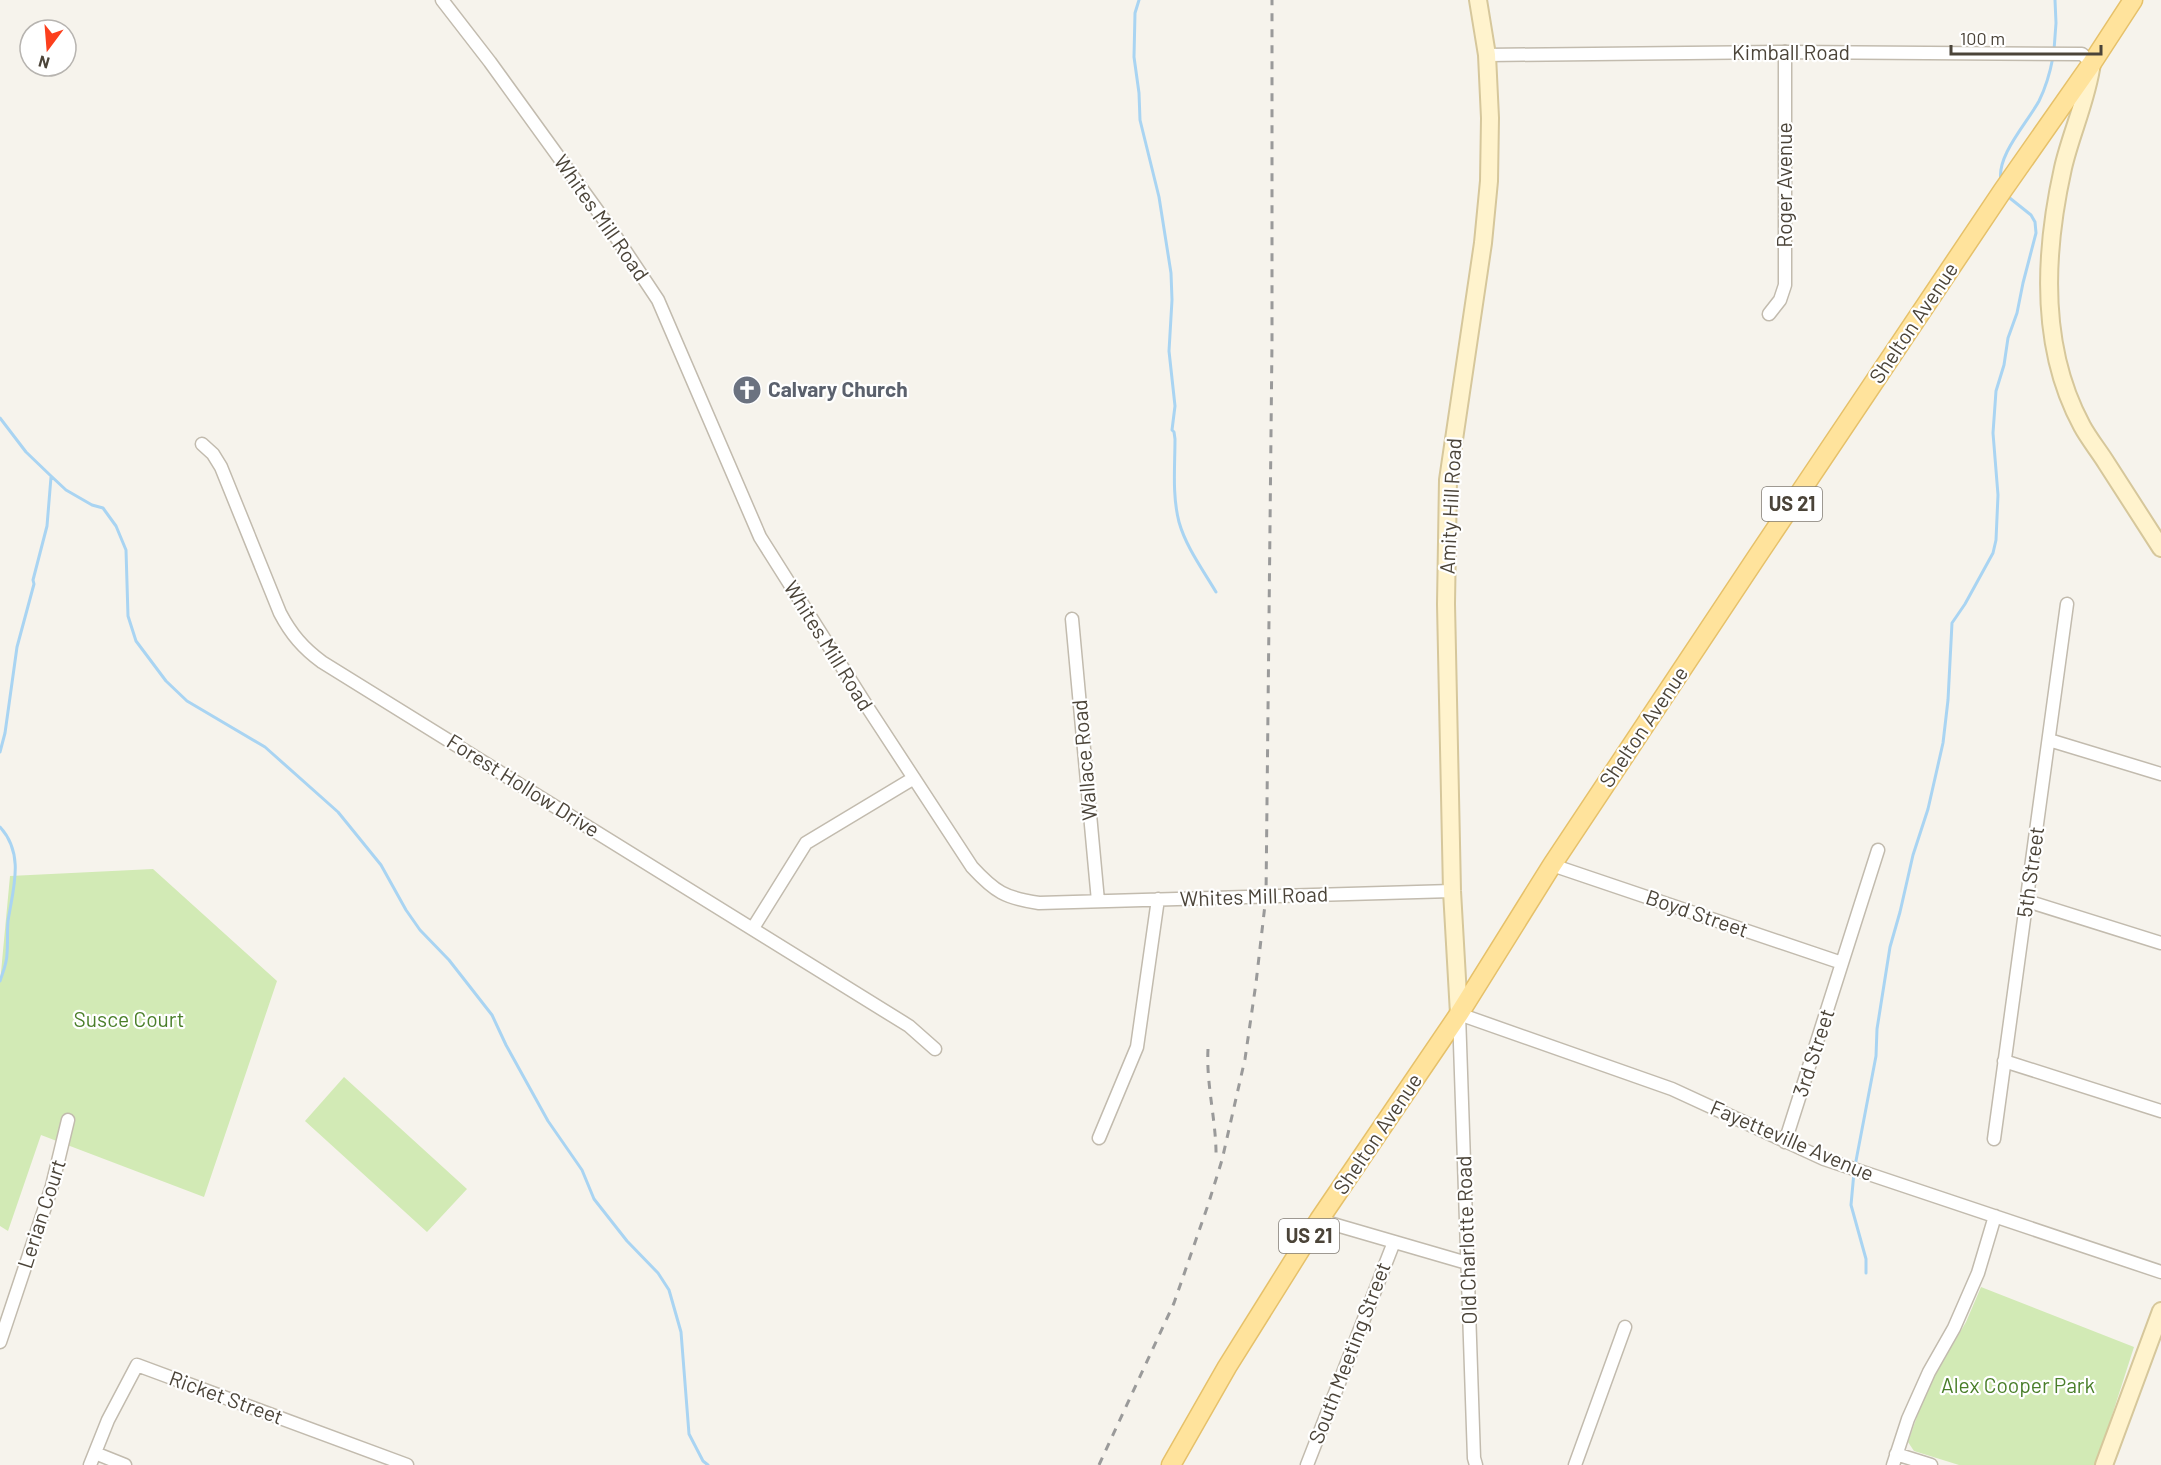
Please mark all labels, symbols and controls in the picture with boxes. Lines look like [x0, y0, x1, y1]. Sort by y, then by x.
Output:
north arrow [18, 18, 78, 78]
scale bar [1951, 18, 2101, 56]
text: 100 m [1960, 27, 2005, 49]
street label: Kimball Road [1732, 39, 1850, 64]
text: N [36, 52, 51, 73]
street label: Roger Avenue [1771, 122, 1796, 248]
street label: Whites Mill Road [549, 149, 655, 285]
street label: Shelton Avenue [1863, 257, 1962, 387]
church icon: Calvary Church [731, 374, 763, 406]
place label: Calvary Church [768, 376, 908, 401]
street label: Amity Hill Road [1433, 437, 1466, 575]
road number: US 21 [1762, 487, 1822, 521]
street label: Whites Mill Road [779, 576, 879, 715]
street label: Shelton Avenue [1593, 661, 1692, 791]
street label: Wallace Road [1066, 699, 1101, 822]
street label: Forest Hollow Drive [443, 728, 605, 842]
street label: 5th Street [2011, 825, 2048, 919]
street label: Whites Mill Road [1179, 880, 1329, 911]
street label: Boyd Street [1643, 883, 1752, 942]
street label: 3rd Street [1787, 1005, 1839, 1100]
park label: Susce Court [74, 1006, 184, 1031]
street label: Shelton Avenue [1327, 1068, 1426, 1198]
street label: Fayetteville Avenue [1707, 1094, 1878, 1185]
street label: Old Charlotte Road [1450, 1155, 1481, 1325]
street label: Lerian Court [11, 1156, 70, 1271]
road number: US 21 [1279, 1219, 1339, 1253]
street label: South Meeting Street [1302, 1258, 1395, 1447]
street label: Ricket Street [166, 1364, 287, 1429]
park label: Alex Cooper Park [1941, 1372, 2095, 1397]

